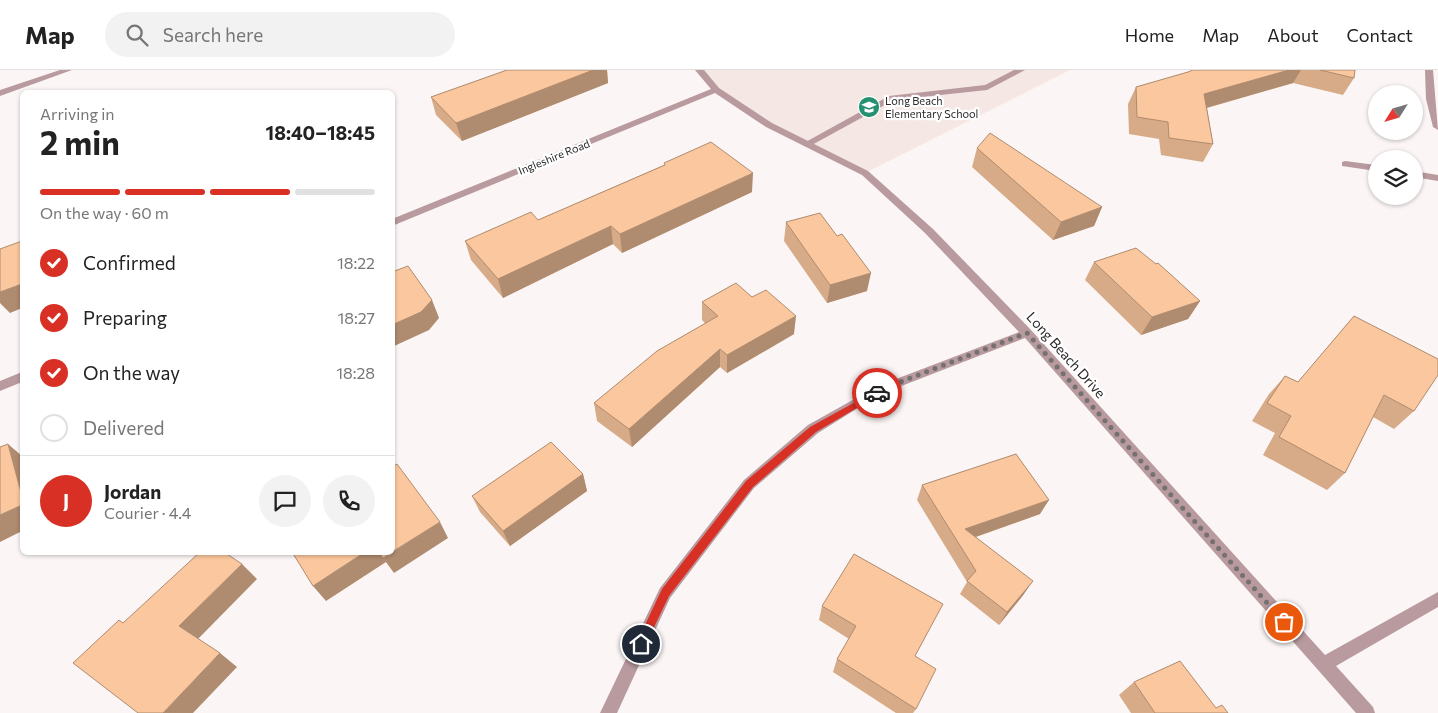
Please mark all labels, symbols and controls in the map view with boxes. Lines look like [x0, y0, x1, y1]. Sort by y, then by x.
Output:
search box [105, 12, 455, 57]
text: Map [25, 20, 75, 49]
icon: search [123, 21, 151, 49]
text: Search here [163, 23, 263, 46]
text: Home [1125, 24, 1174, 46]
text: Map [1202, 24, 1239, 46]
text: About [1267, 24, 1319, 46]
text: Contact [1347, 24, 1413, 46]
north arrow [1368, 85, 1422, 140]
map controls [1368, 85, 1423, 205]
place label: Long Beach Elementary School [885, 94, 978, 120]
school or university icon: Long Beach Elementary School [857, 95, 881, 119]
text: Arriving in [40, 104, 114, 123]
text: 18:40–18:45 [266, 121, 375, 144]
text: 2 min [40, 122, 120, 162]
street label: Ingleshire Road [516, 136, 591, 177]
button: layers [1368, 150, 1423, 205]
text: On the way · 60 m [40, 203, 169, 222]
icon: check [40, 249, 68, 277]
text: Confirmed [83, 251, 176, 274]
text: 18:22 [337, 253, 375, 272]
icon: check [40, 304, 68, 332]
text: Preparing [83, 306, 167, 329]
text: 18:27 [337, 308, 375, 327]
street label: Long Beach Drive [1023, 308, 1109, 401]
icon: check [40, 359, 68, 387]
text: On the way [83, 361, 180, 384]
text: 18:28 [336, 363, 375, 382]
courier [852, 368, 902, 418]
icon: car [863, 379, 891, 407]
text: Delivered [83, 416, 164, 439]
button: chat [259, 475, 311, 527]
button: phone [323, 475, 375, 527]
text: Jordan [104, 480, 161, 503]
text: J [63, 489, 69, 512]
text: Courier · 4.4 [104, 503, 191, 522]
pin [1263, 601, 1305, 643]
icon: bag [1270, 608, 1298, 636]
pin [620, 623, 662, 665]
icon: home [627, 630, 655, 658]

